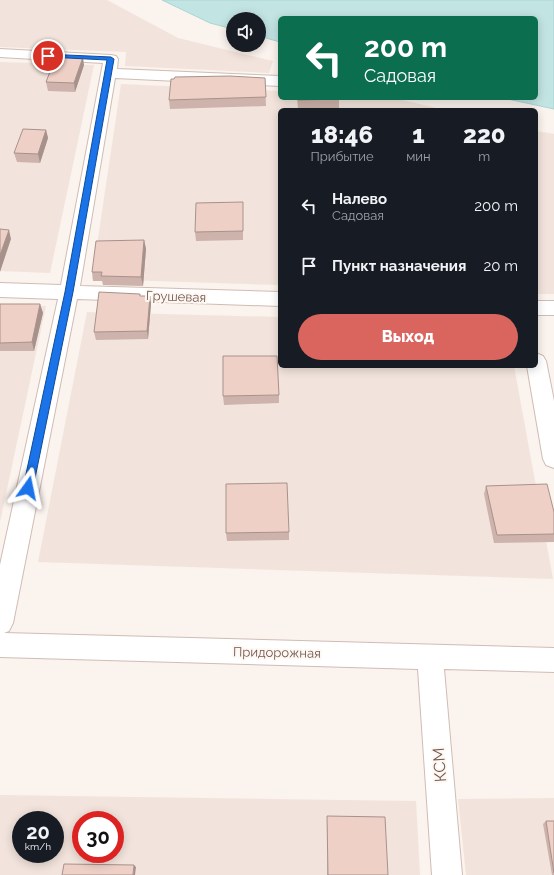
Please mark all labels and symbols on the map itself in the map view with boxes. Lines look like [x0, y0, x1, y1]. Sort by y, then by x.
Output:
pin [31, 39, 65, 73]
street label: Грушевая [146, 288, 206, 305]
position arrow [7, 467, 49, 509]
street label: Придорожная [233, 644, 321, 661]
street label: КСМ [429, 747, 450, 783]
speed limit sign: 30 [72, 811, 124, 863]

